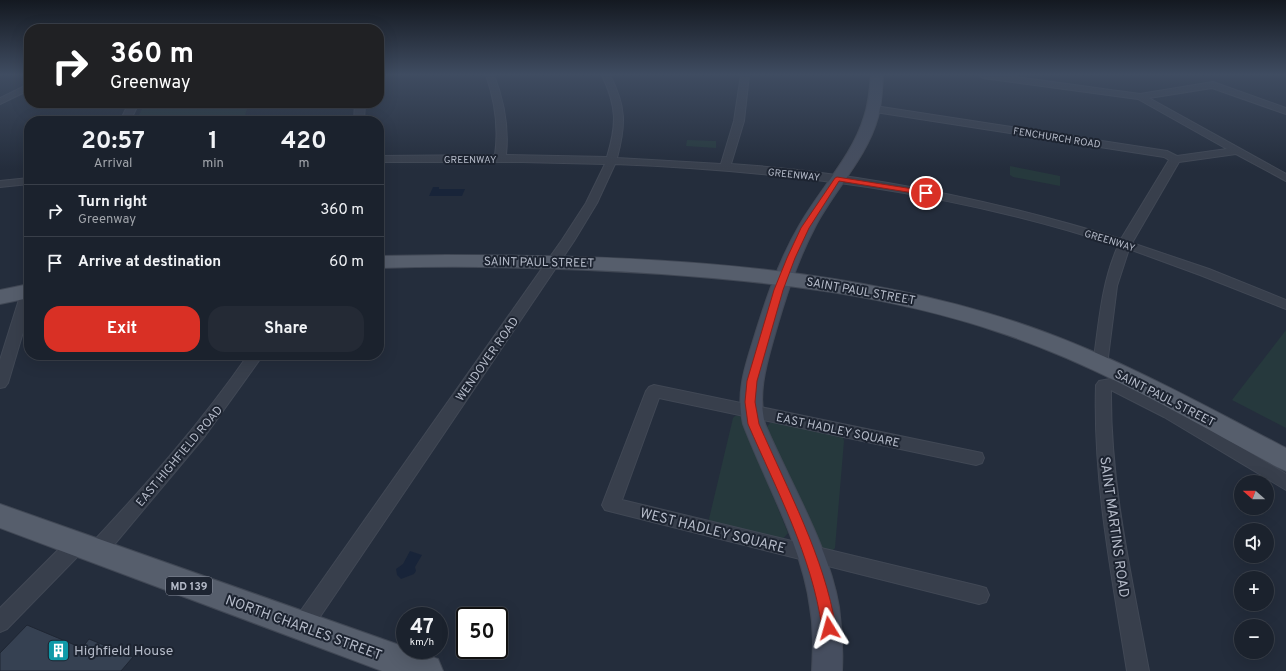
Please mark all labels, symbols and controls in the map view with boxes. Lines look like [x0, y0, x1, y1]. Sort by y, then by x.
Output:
text: 360 m [110, 37, 194, 73]
icon: right [44, 40, 96, 92]
text: Greenway [110, 72, 190, 95]
street label: FENCHURCH ROAD [1012, 125, 1101, 152]
text: 20:57 [81, 127, 145, 157]
text: 1 [208, 127, 218, 157]
text: 420 [281, 127, 327, 157]
street label: GREENWAY [444, 154, 497, 167]
text: Arrival [94, 156, 132, 172]
text: min [202, 156, 224, 172]
text: m [298, 156, 309, 172]
street label: GREENWAY [767, 166, 821, 185]
pin [909, 176, 943, 210]
icon: arrive [915, 182, 937, 204]
text: Turn right [78, 193, 147, 212]
icon: right [44, 200, 66, 222]
text: 360 m [320, 201, 364, 220]
text: Greenway [78, 212, 136, 228]
street label: GREENWAY [1082, 228, 1137, 256]
icon: arrive [44, 252, 66, 274]
text: Arrive at destination [78, 253, 221, 272]
text: 60 m [329, 253, 364, 272]
street label: SAINT PAUL STREET [484, 254, 594, 272]
street label: SAINT PAUL STREET [805, 275, 917, 309]
button: Exit [44, 306, 200, 352]
button: Share [208, 306, 364, 352]
street label: WENDOVER ROAD [453, 314, 523, 405]
street label: SAINT PAUL STREET [1112, 367, 1217, 431]
street label: EAST HIGHFIELD ROAD [133, 403, 227, 510]
street label: EAST HADLEY SQUARE [774, 410, 901, 452]
street label: SAINT MARTINS ROAD [1095, 456, 1132, 599]
north arrow [1234, 475, 1274, 515]
map controls [1234, 475, 1274, 659]
street label: WEST HADLEY SQUARE [638, 505, 787, 558]
button: sound [1234, 523, 1274, 563]
button: + [1234, 571, 1274, 611]
road number: MD 139 [166, 577, 212, 595]
street label: NORTH CHARLES STREET [223, 592, 384, 665]
speed limit sign: 50 [456, 607, 508, 659]
position arrow [808, 607, 850, 649]
text: 47 [410, 615, 434, 641]
button: − [1234, 619, 1274, 659]
text: km/h [410, 636, 434, 649]
building icon: Highfield House [46, 637, 72, 663]
place label: Highfield House [74, 643, 173, 660]

